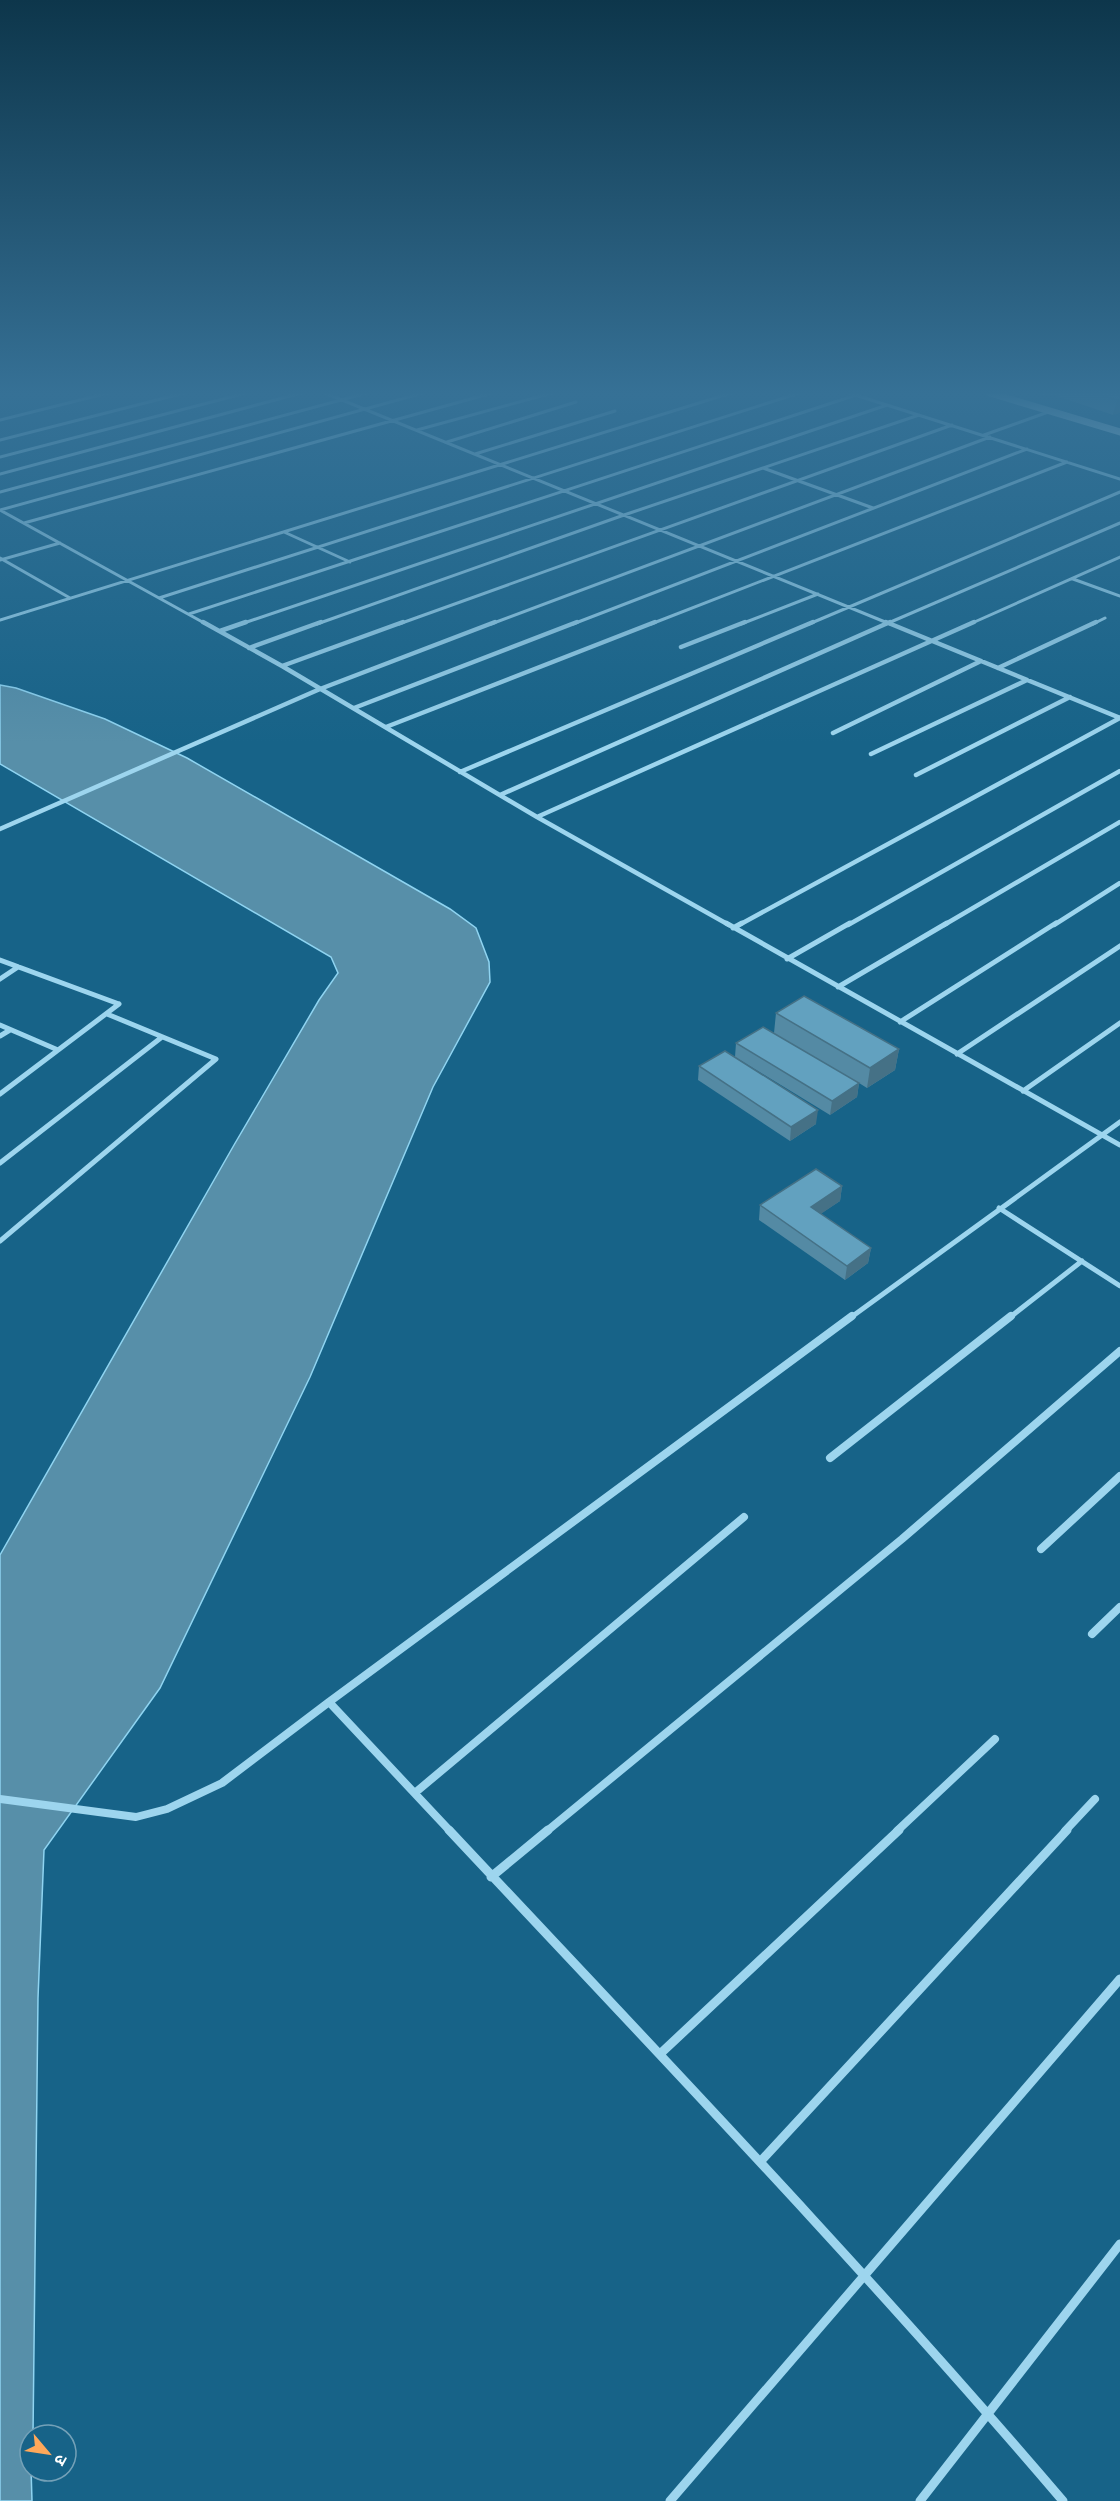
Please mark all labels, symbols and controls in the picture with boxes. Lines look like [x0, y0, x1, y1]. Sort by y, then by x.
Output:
north arrow [18, 2423, 78, 2483]
text: उ [51, 2452, 70, 2469]

